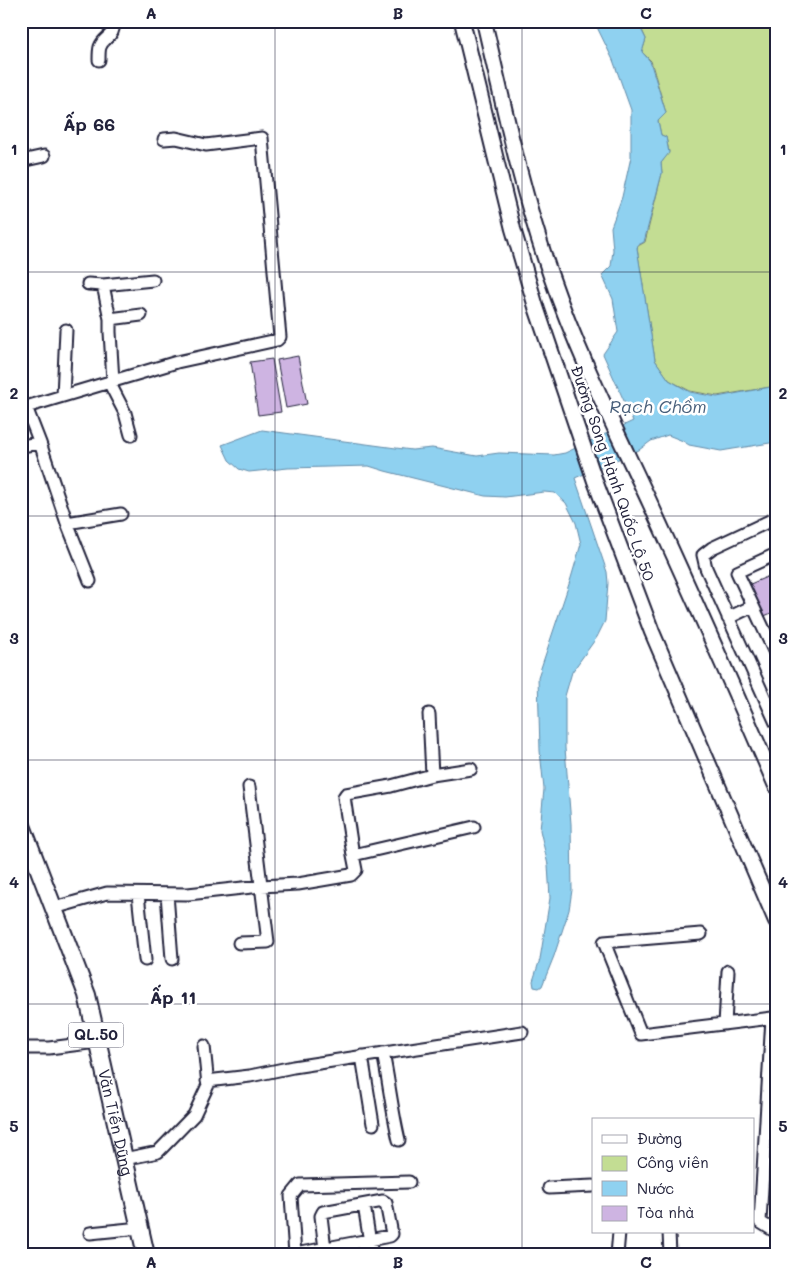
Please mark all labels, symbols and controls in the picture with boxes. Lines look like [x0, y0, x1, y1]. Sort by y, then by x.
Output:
text: A [145, 2, 157, 23]
text: B [393, 2, 403, 23]
text: C [640, 2, 652, 23]
district label: Ấp 66 [63, 111, 115, 136]
text: 1 [10, 138, 18, 159]
text: 1 [779, 138, 787, 159]
street label: Đường Song Hành Quốc Lộ 50 [567, 362, 660, 584]
text: 2 [10, 382, 19, 403]
text: 2 [779, 382, 788, 403]
water label: Rạch Chồm [609, 394, 707, 418]
text: 3 [9, 627, 19, 648]
text: 3 [778, 627, 788, 648]
text: 4 [9, 871, 19, 892]
text: 4 [778, 871, 788, 892]
district label: Ấp 11 [150, 984, 196, 1009]
road number: QL.50 [68, 1022, 124, 1048]
street label: Văn Tiến Dũng [94, 1067, 139, 1178]
text: 5 [9, 1115, 19, 1136]
text: 5 [778, 1115, 788, 1136]
legend [592, 1118, 754, 1234]
text: Đường [637, 1128, 682, 1148]
text: Công viên [637, 1152, 709, 1172]
text: Nước [637, 1178, 674, 1198]
text: Tòa nhà [637, 1202, 695, 1222]
text: A [145, 1251, 157, 1272]
text: B [393, 1251, 403, 1272]
text: C [640, 1251, 652, 1272]

